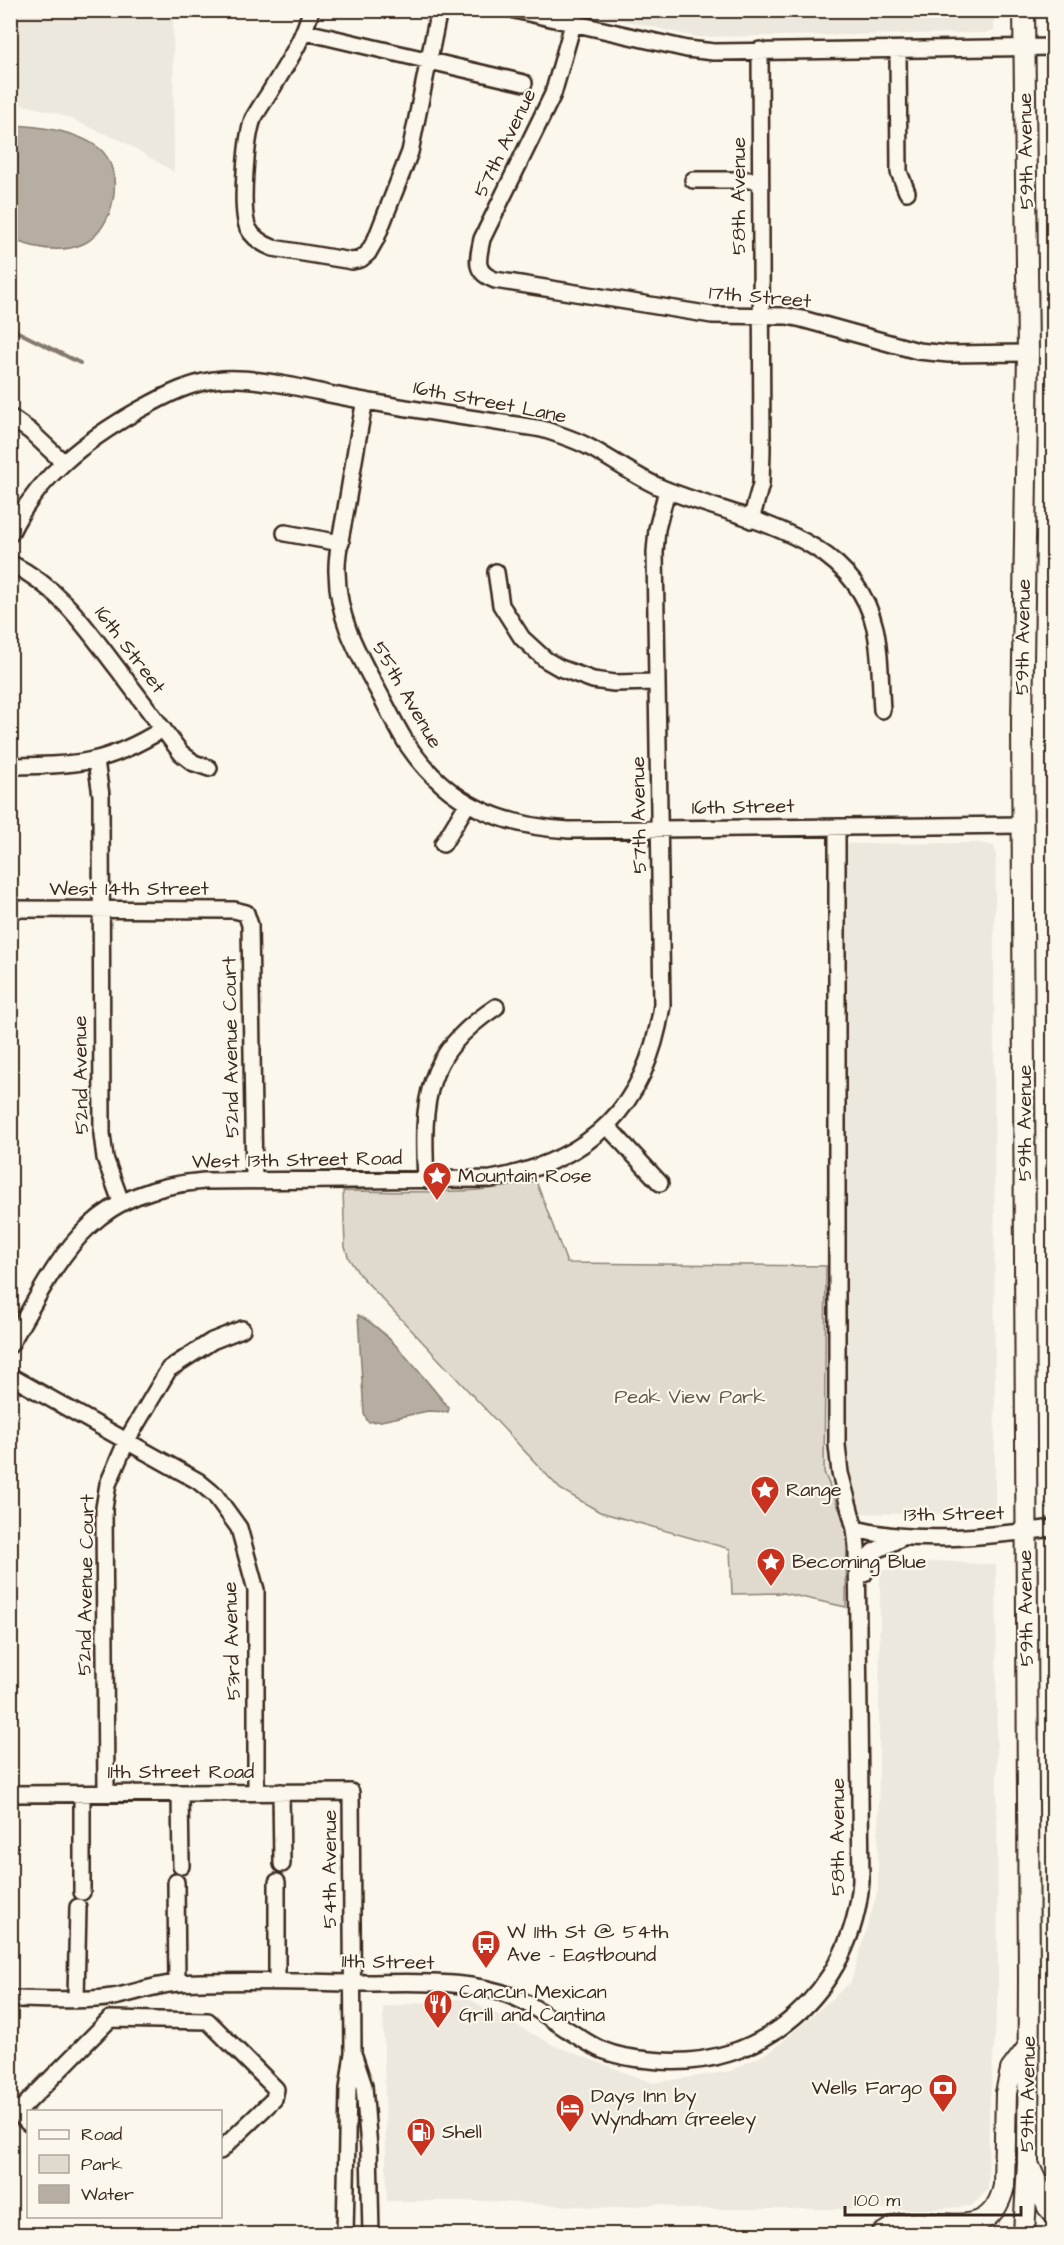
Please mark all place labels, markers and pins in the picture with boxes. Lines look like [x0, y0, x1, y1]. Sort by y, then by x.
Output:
place icon: Mountain Rose [421, 1160, 453, 1202]
place label: Mountain Rose [458, 1162, 592, 1190]
place icon: Range [749, 1474, 781, 1516]
place label: Range [786, 1476, 842, 1505]
place icon: Becoming Blue [755, 1546, 787, 1588]
place label: Becoming Blue [792, 1548, 926, 1577]
place label: W 11th St @ 54th Ave - Eastbound [507, 1918, 669, 1969]
bus stop icon: W 11th St @ 54th Ave - Eastbound [470, 1928, 502, 1970]
place label: Cancun Mexican Grill and Cantina [459, 1978, 607, 2029]
restaurant icon: Cancun Mexican Grill and Cantina [422, 1988, 454, 2030]
bank icon: Wells Fargo [927, 2072, 959, 2114]
place label: Wells Fargo [811, 2074, 922, 2103]
place label: Days Inn by Wyndham Greeley [591, 2082, 756, 2134]
hotel icon: Days Inn by Wyndham Greeley [554, 2092, 586, 2134]
fuel station icon: Shell [405, 2116, 437, 2158]
place label: Shell [442, 2118, 482, 2146]

